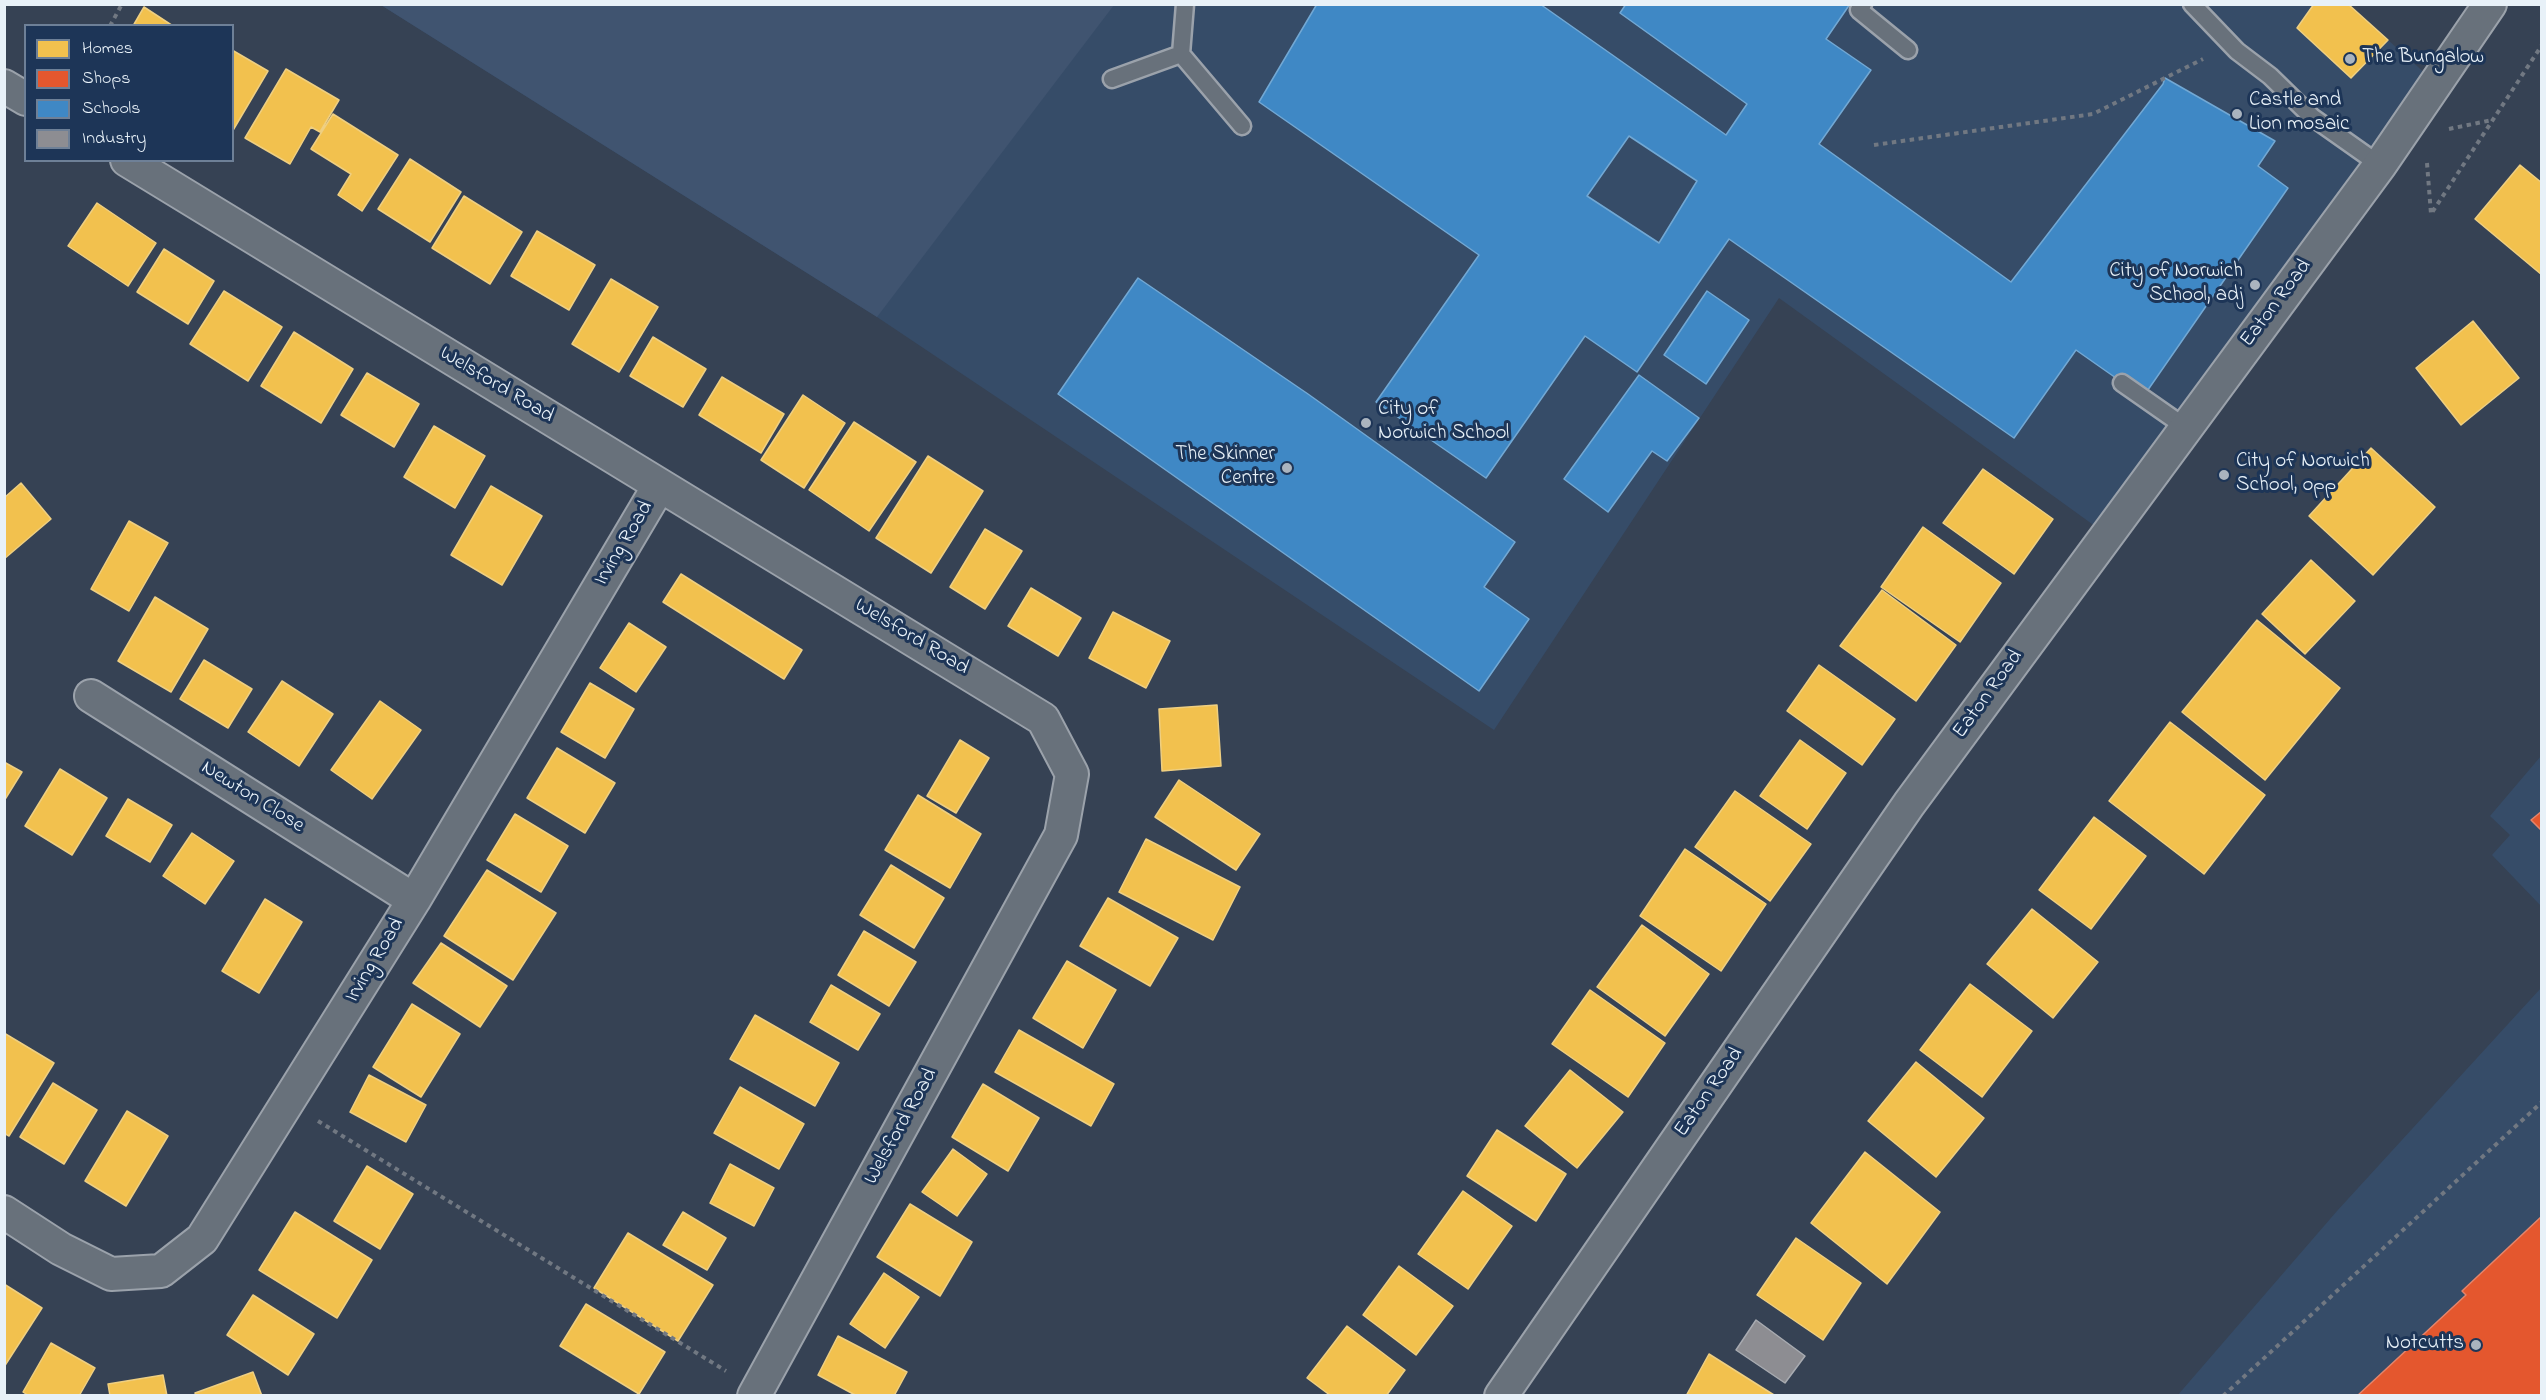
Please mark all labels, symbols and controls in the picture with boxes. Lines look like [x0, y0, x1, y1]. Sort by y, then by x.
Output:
legend [24, 24, 234, 162]
text: Homes [82, 36, 133, 62]
place label: The Bungalow [2362, 46, 2484, 72]
marker: The Bungalow [2343, 52, 2357, 66]
text: Shops [82, 66, 130, 92]
place label: Castle and Lion mosaic [2249, 89, 2349, 139]
text: Schools [82, 96, 140, 122]
marker: Castle and Lion mosaic [2230, 107, 2244, 121]
text: Industry [82, 126, 146, 152]
street label: Eaton Road [2236, 255, 2318, 353]
place label: City of Norwich School, adj [2109, 260, 2243, 310]
marker: City of Norwich School, adj [2248, 278, 2262, 292]
street label: Welsford Road [434, 342, 558, 430]
place label: City of Norwich School [1378, 398, 1509, 448]
marker: City of Norwich School [1359, 416, 1373, 430]
place label: The Skinner Centre [1175, 443, 1275, 493]
place label: City of Norwich School, opp [2236, 450, 2370, 500]
marker: The Skinner Centre [1280, 461, 1294, 475]
marker: City of Norwich School, opp [2217, 468, 2231, 482]
street label: Irving Road [590, 497, 660, 591]
street label: Welsford Road [849, 594, 973, 682]
street label: Eaton Road [1948, 646, 2030, 744]
street label: Newton Close [196, 756, 308, 840]
street label: Irving Road [341, 914, 411, 1008]
street label: Eaton Road [1670, 1043, 1750, 1143]
street label: Welsford Road [860, 1065, 944, 1189]
place label: Notcutts [2386, 1332, 2464, 1358]
marker: Notcutts [2469, 1338, 2483, 1352]

